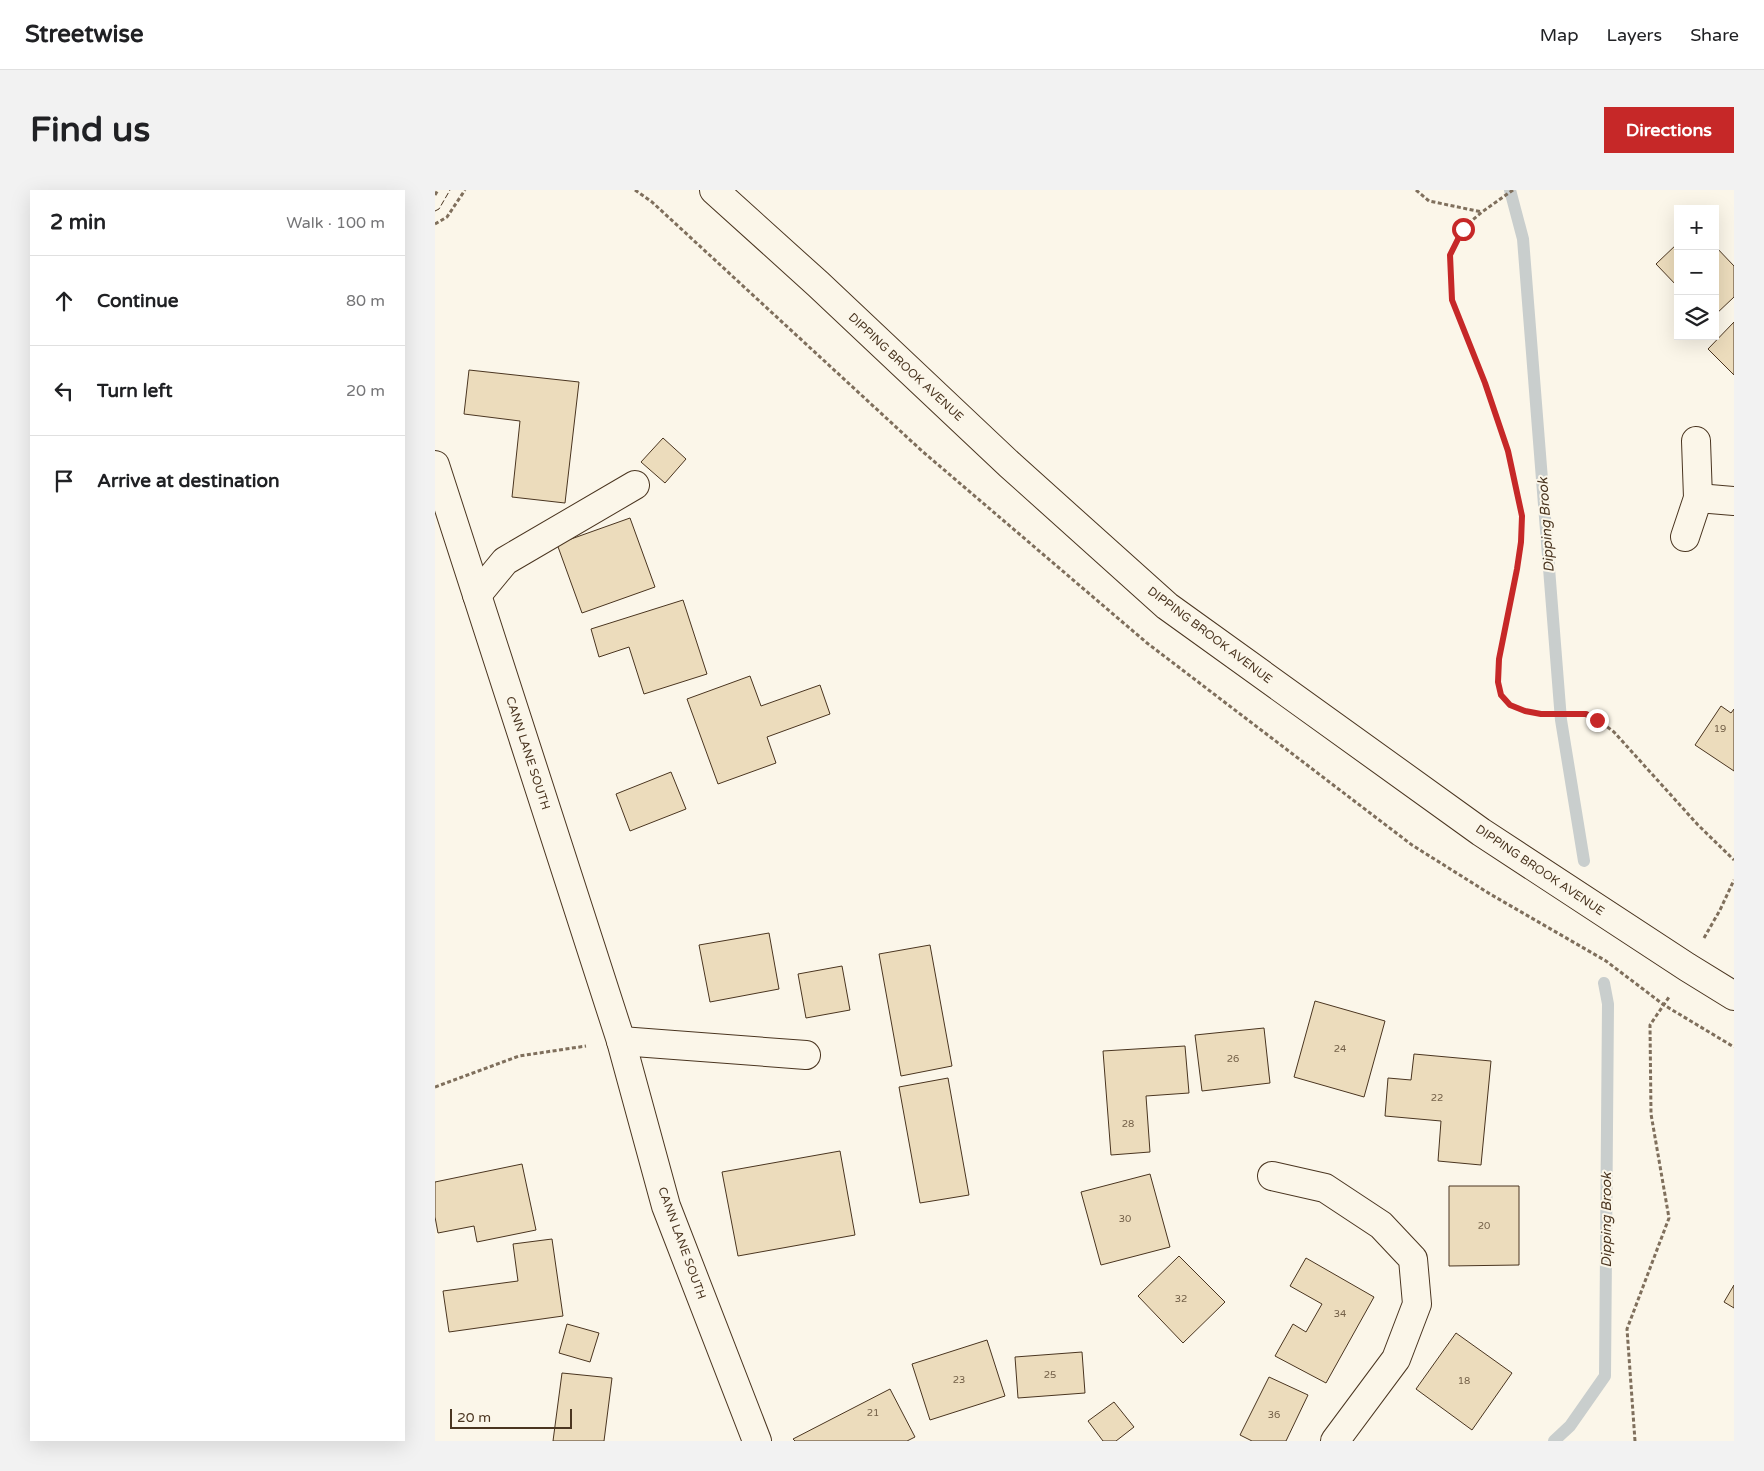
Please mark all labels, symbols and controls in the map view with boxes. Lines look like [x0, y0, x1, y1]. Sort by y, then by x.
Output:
text: Streetwise [25, 20, 144, 49]
text: Map [1540, 24, 1579, 46]
text: Layers [1607, 24, 1662, 46]
text: Share [1690, 24, 1739, 46]
button: Directions [1604, 107, 1734, 153]
text: Find us [30, 109, 150, 151]
map controls [1674, 205, 1719, 340]
button: + [1674, 205, 1719, 250]
text: 2 min [50, 210, 106, 235]
text: Walk · 100 m [286, 213, 385, 233]
route start [1452, 218, 1475, 241]
button: − [1674, 250, 1719, 295]
icon: ahead [50, 287, 78, 315]
text: Continue [97, 290, 179, 312]
text: 80 m [346, 291, 385, 311]
button: layers [1674, 295, 1719, 340]
street label: DIPPING BROOK AVENUE [846, 310, 967, 424]
icon: left [50, 377, 78, 405]
text: Turn left [97, 380, 173, 402]
text: 20 m [346, 381, 385, 401]
icon: arrive [50, 467, 78, 495]
text: Arrive at destination [97, 470, 280, 492]
water label: Dipping Brook [1534, 475, 1558, 573]
street label: DIPPING BROOK AVENUE [1145, 584, 1275, 687]
street label: CANN LANE SOUTH [503, 695, 553, 811]
route end [1586, 709, 1609, 732]
house number: 19 [1714, 723, 1726, 735]
street label: DIPPING BROOK AVENUE [1473, 822, 1607, 919]
house number: 24 [1334, 1043, 1346, 1055]
house number: 26 [1227, 1053, 1239, 1065]
house number: 22 [1431, 1092, 1443, 1104]
house number: 28 [1122, 1118, 1134, 1130]
water label: Dipping Brook [1598, 1171, 1615, 1268]
street label: CANN LANE SOUTH [655, 1185, 709, 1301]
house number: 30 [1119, 1213, 1131, 1225]
house number: 20 [1478, 1220, 1490, 1232]
house number: 32 [1175, 1293, 1187, 1305]
house number: 34 [1334, 1308, 1346, 1320]
house number: 25 [1044, 1369, 1056, 1381]
house number: 23 [953, 1374, 965, 1386]
house number: 18 [1458, 1375, 1470, 1387]
scale bar [450, 1406, 573, 1429]
house number: 21 [867, 1407, 879, 1419]
text: 20 m [457, 1409, 491, 1426]
house number: 36 [1268, 1409, 1280, 1421]

